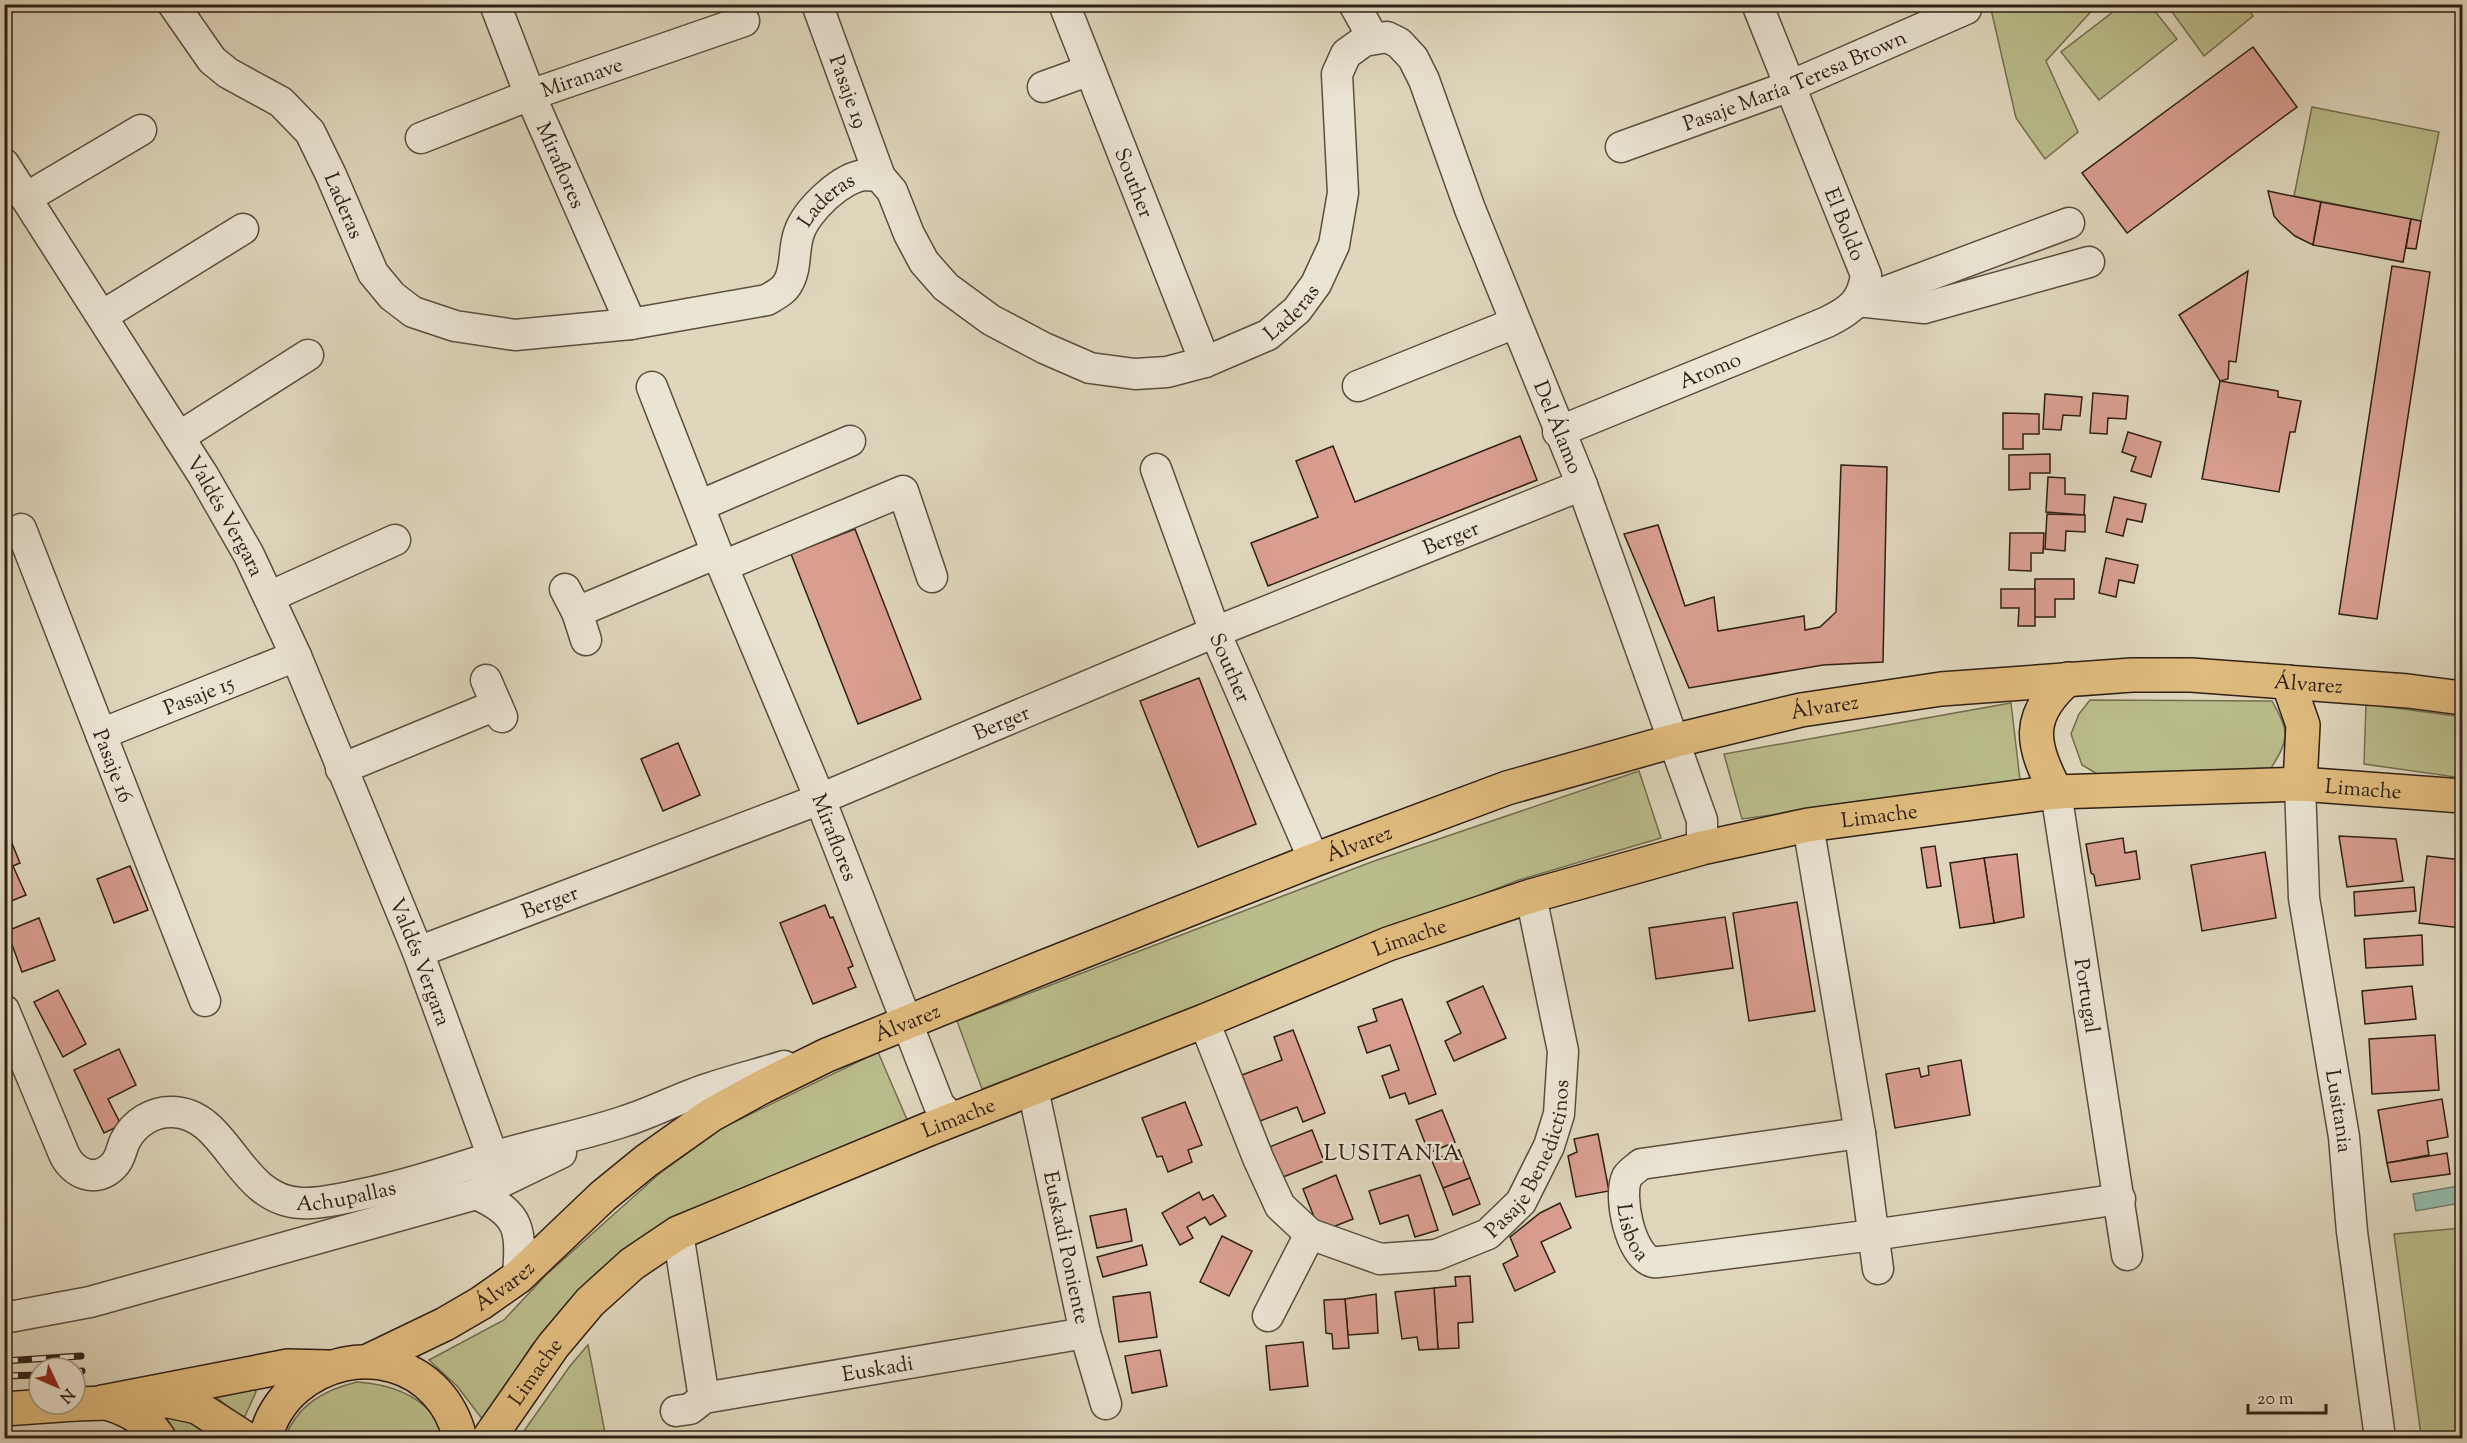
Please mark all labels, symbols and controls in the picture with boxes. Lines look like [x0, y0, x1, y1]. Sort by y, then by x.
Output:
street label: Pasaje María Teresa Brown [1679, 24, 1912, 140]
street label: Miranave [538, 51, 627, 107]
street label: Pasaje 19 [820, 51, 874, 133]
street label: Miraflores [527, 118, 591, 214]
street label: Souther [1105, 144, 1160, 223]
street label: Laderas [792, 166, 860, 234]
street label: Laderas [315, 168, 370, 244]
street label: El Boldo [1815, 184, 1871, 266]
street label: Laderas [1258, 279, 1328, 349]
street label: Aromo [1675, 346, 1746, 398]
street label: Del Álamo [1524, 377, 1589, 479]
street label: Valdés Vergara [178, 451, 270, 582]
street label: Berger [1419, 515, 1485, 564]
street label: Souther [1200, 629, 1257, 708]
street label: Álvarez [2273, 668, 2344, 703]
street label: Pasaje 15 [160, 669, 239, 724]
street label: Álvarez [1788, 689, 1861, 729]
street label: Berger [969, 699, 1035, 749]
street label: Pasaje 16 [83, 725, 139, 808]
street label: Limache [2324, 773, 2403, 808]
street label: Miraflores [802, 790, 864, 886]
street label: Limache [1839, 798, 1919, 837]
street label: Álvarez [1322, 819, 1397, 871]
street label: Berger [518, 879, 583, 928]
street label: Valdés Vergara [380, 894, 457, 1031]
street label: Limache [1369, 912, 1451, 966]
street label: Portugal [2065, 956, 2106, 1036]
street label: Álvarez [870, 997, 945, 1051]
street label: Lusitania [2316, 1067, 2358, 1154]
street label: Pasaje Benedictinos [1479, 1079, 1578, 1246]
street label: Limache [918, 1091, 1000, 1147]
district label: LUSITANIA [1324, 1139, 1462, 1171]
street label: Euskadi Poniente [1034, 1168, 1096, 1327]
street label: Achupallas [296, 1174, 399, 1220]
street label: Lisboa [1607, 1202, 1655, 1269]
street label: Álvarez [469, 1255, 543, 1320]
street label: Limache [503, 1332, 571, 1413]
street label: Euskadi [840, 1350, 916, 1391]
north arrow [27, 1356, 87, 1416]
scale bar [2248, 1377, 2326, 1415]
text: N [53, 1382, 79, 1407]
text: 20 m [2257, 1387, 2294, 1413]

